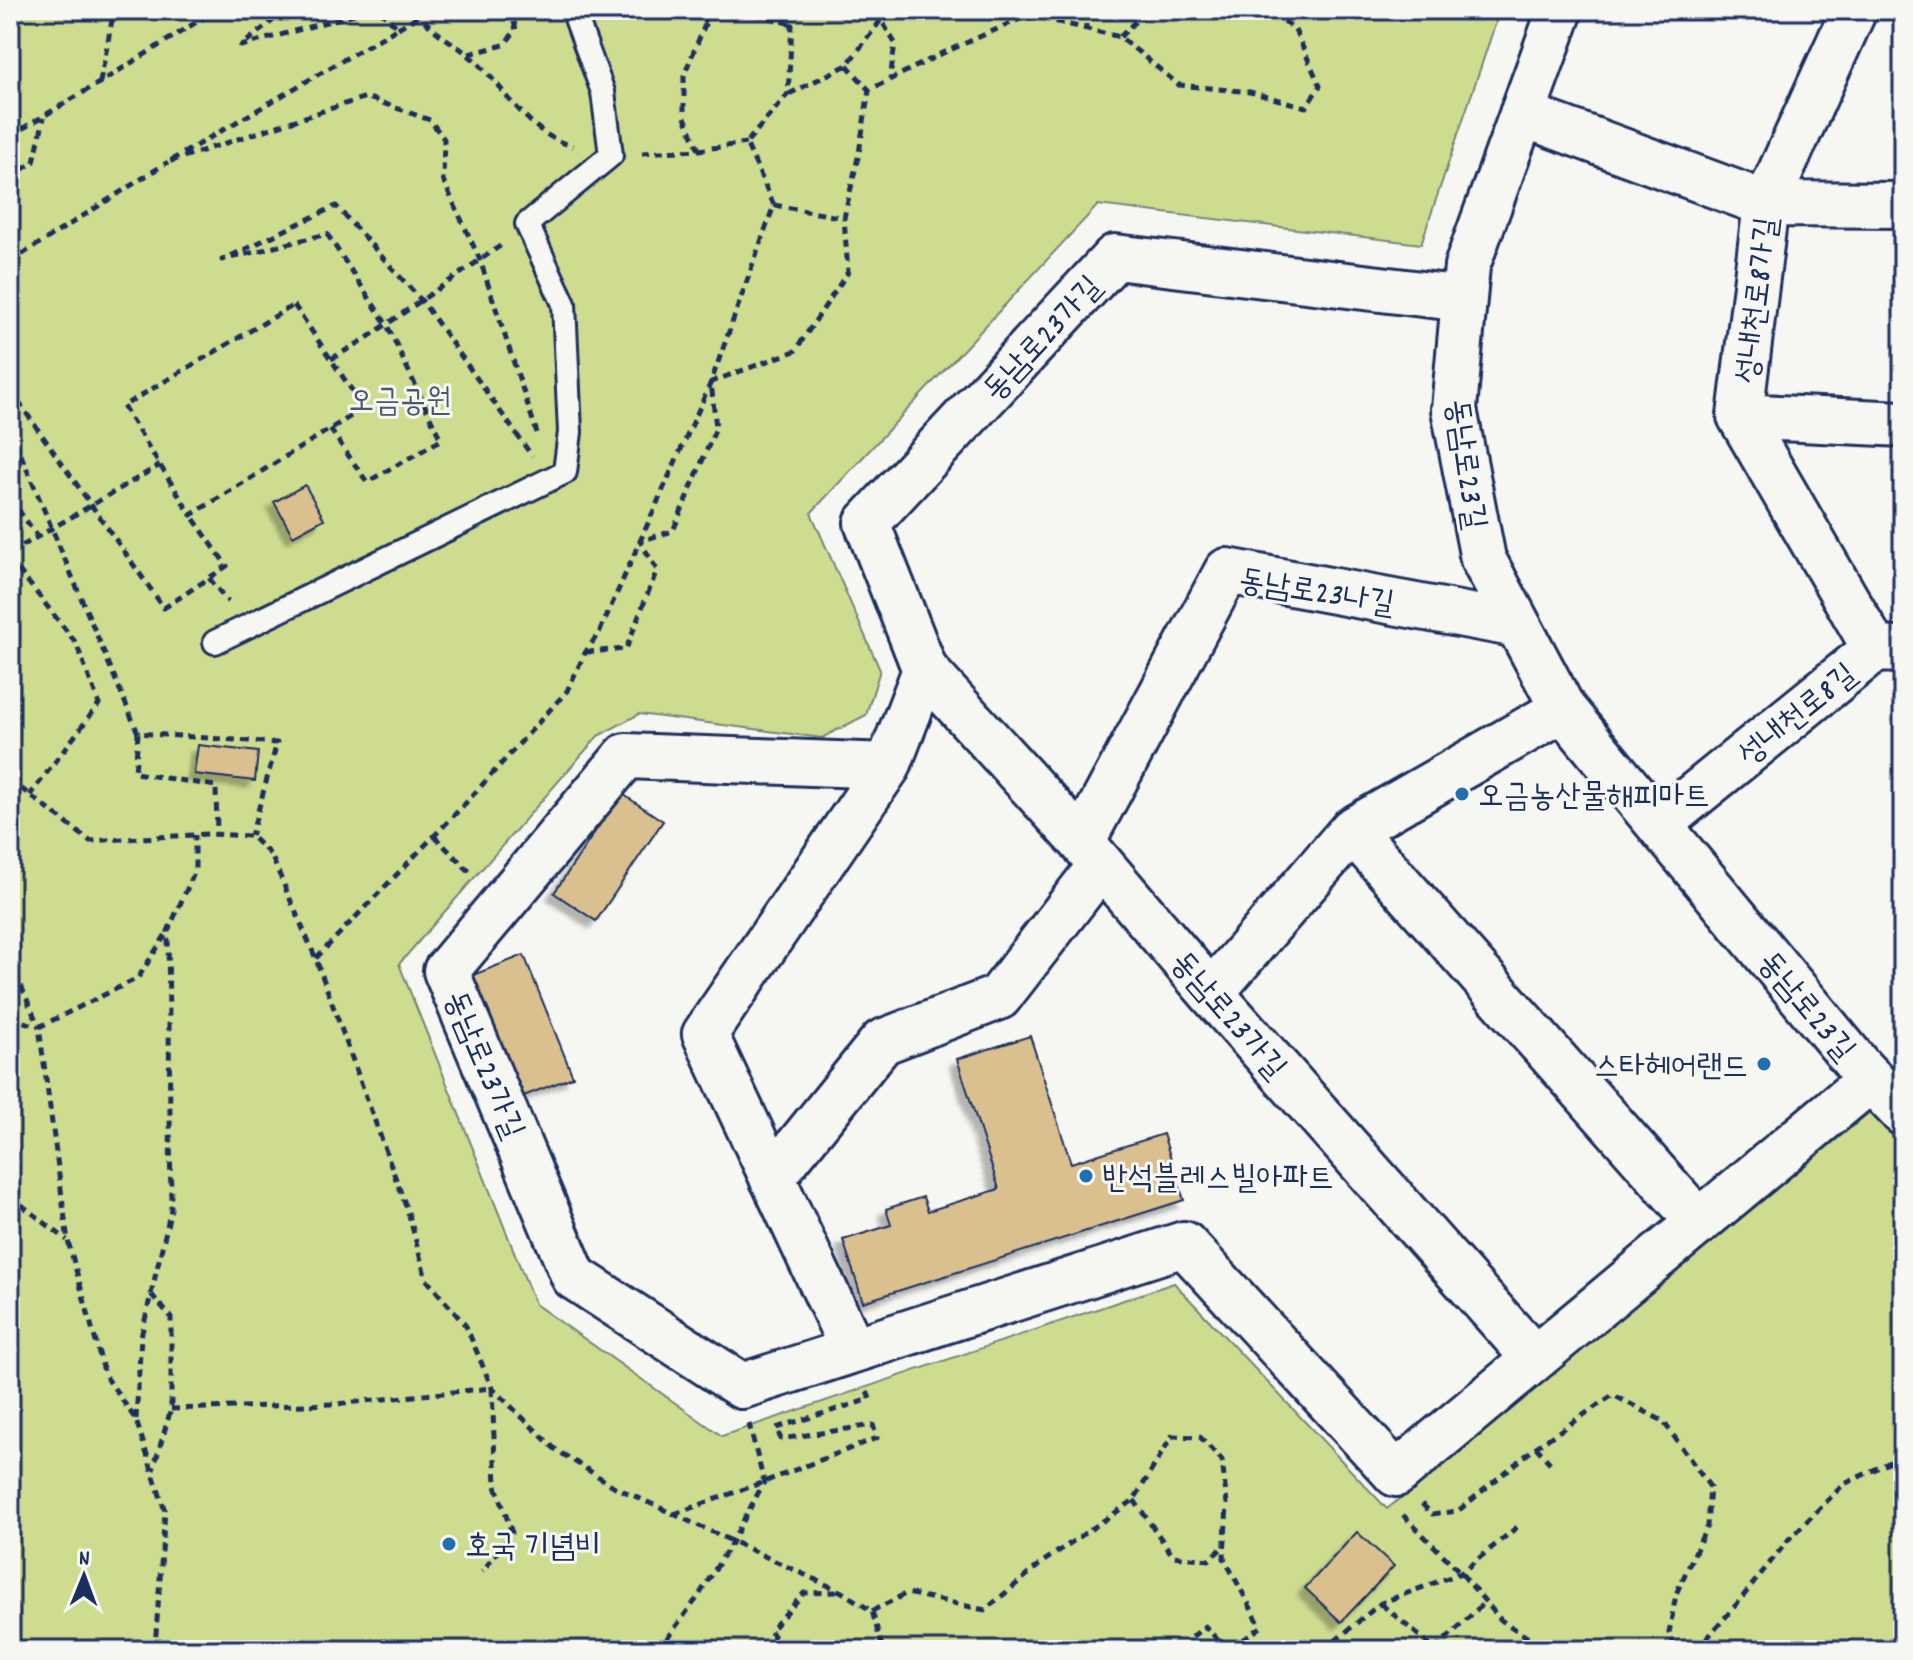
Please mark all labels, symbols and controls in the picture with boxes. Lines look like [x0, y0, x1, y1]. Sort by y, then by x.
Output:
street label: 성내천로8가길 [1727, 215, 1793, 386]
street label: 동남로23가길 [974, 267, 1115, 413]
park label: 오금공원 [349, 381, 452, 427]
street label: 동남로23길 [1431, 397, 1495, 533]
street label: 동남로23나길 [1235, 560, 1397, 630]
street label: 성내천로8길 [1730, 654, 1869, 779]
place label: 오금농산물해피마트 [1478, 776, 1710, 822]
marker: 오금농산물해피마트 [1453, 785, 1471, 803]
street label: 동남로23가길 [1157, 943, 1295, 1092]
street label: 동남로23길 [1744, 943, 1864, 1073]
street label: 동남로23가길 [430, 985, 533, 1147]
place label: 스타헤어랜드 [1594, 1046, 1748, 1092]
marker: 스타헤어랜드 [1755, 1055, 1773, 1073]
place label: 반석블레스빌아파트 [1102, 1158, 1334, 1204]
marker: 반석블레스빌아파트 [1077, 1167, 1095, 1185]
place label: 호국 기념비 [465, 1526, 601, 1572]
marker: 호국 기념비 [440, 1535, 458, 1553]
north arrow [44, 1536, 124, 1616]
text: N [79, 1544, 90, 1575]

